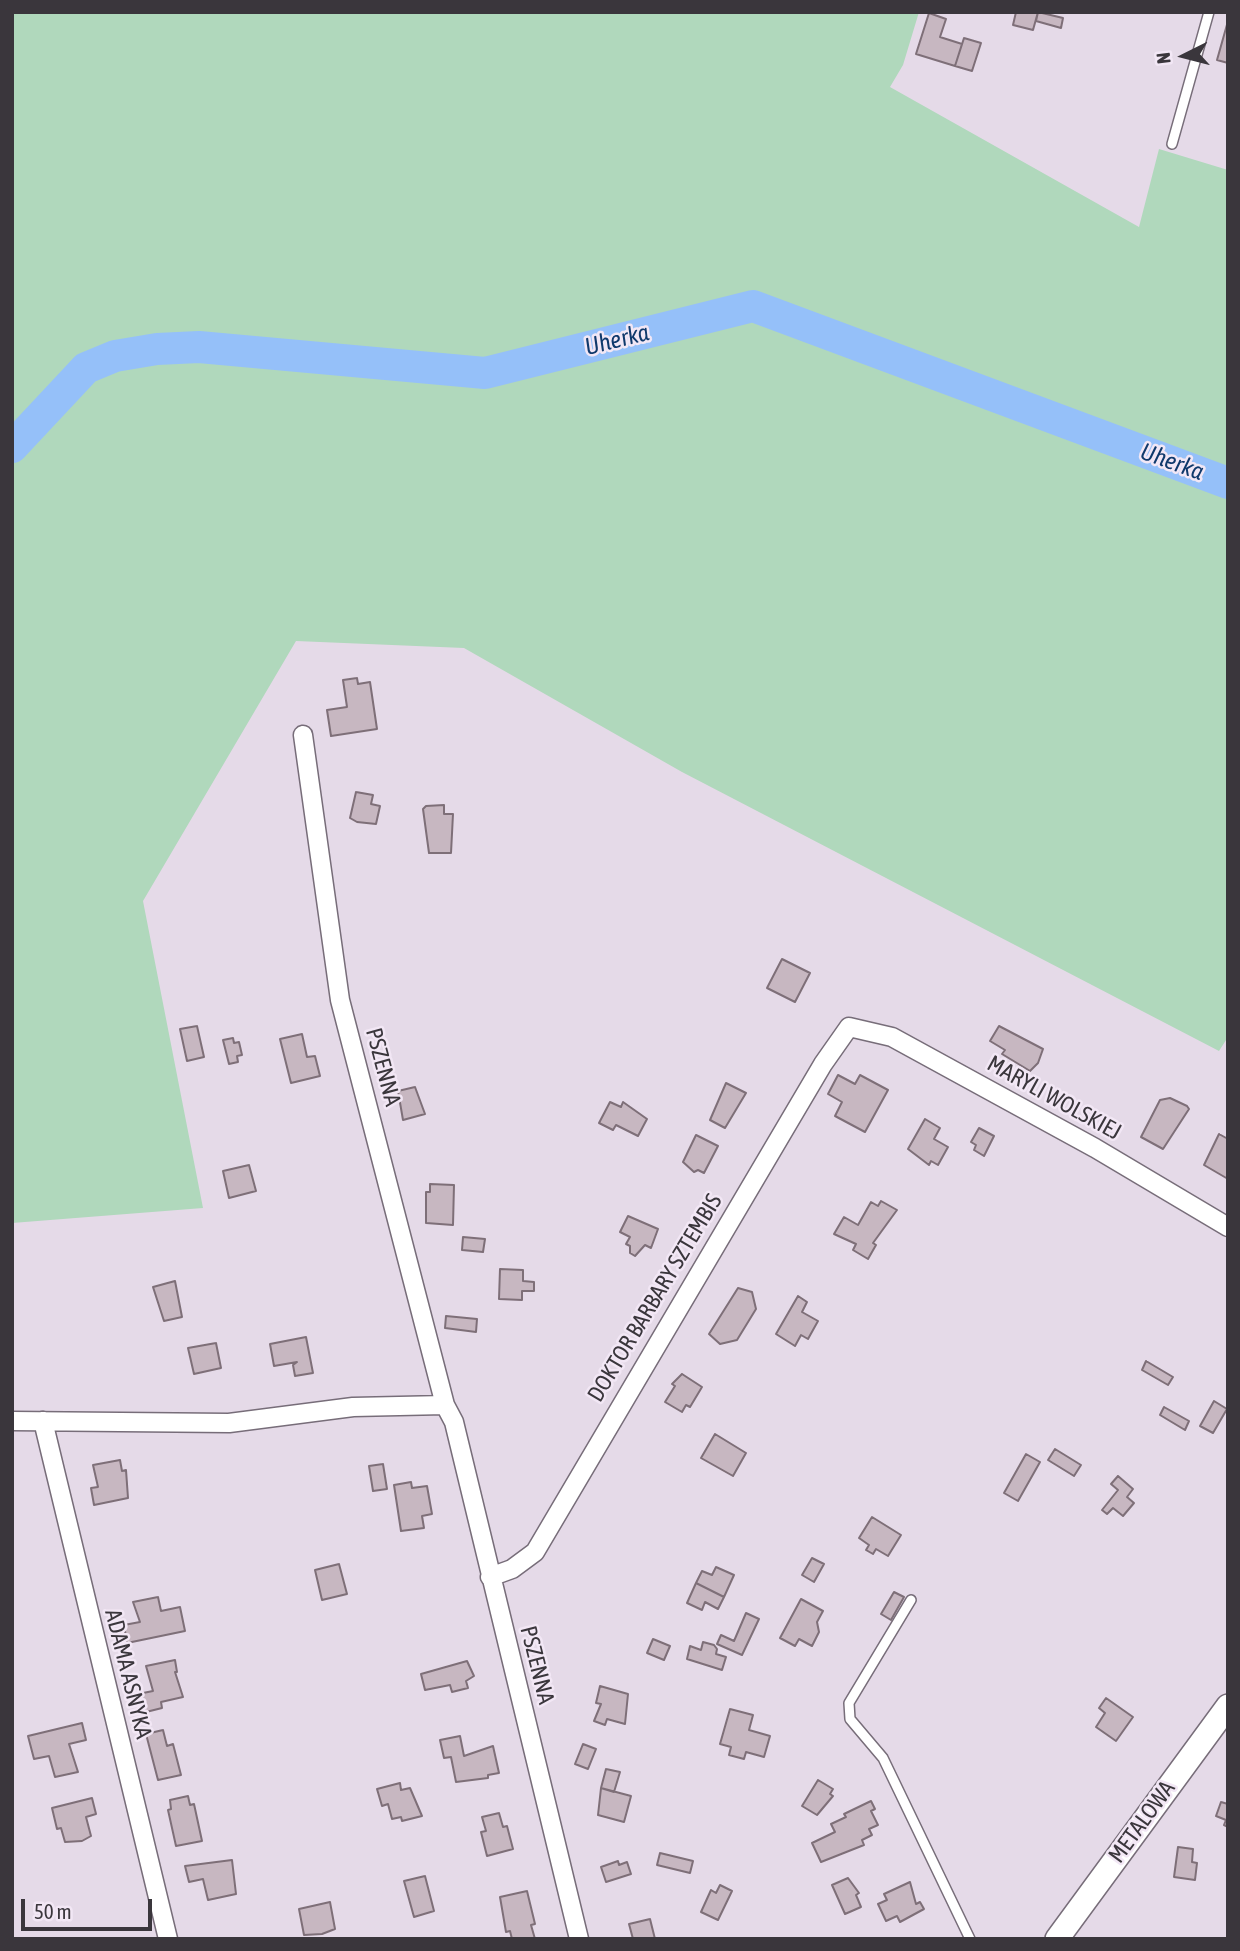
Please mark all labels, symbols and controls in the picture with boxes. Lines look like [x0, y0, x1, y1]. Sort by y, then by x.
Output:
north arrow [1149, 21, 1219, 91]
text: N [1152, 51, 1175, 65]
water label: Uherka [582, 318, 652, 362]
water label: Uherka [1137, 437, 1207, 487]
street label: PSZENNA [359, 1025, 407, 1109]
street label: MARYLI WOLSKIEJ [982, 1050, 1126, 1146]
street label: DOKTOR BARBARY SZTEMBIS [582, 1189, 728, 1407]
street label: ADAMA ASNYKA [99, 1606, 157, 1742]
street label: PSZENNA [514, 1623, 560, 1707]
street label: METALOWA [1103, 1776, 1181, 1868]
scale bar [24, 1884, 156, 1928]
text: 50 m [34, 1899, 72, 1923]

